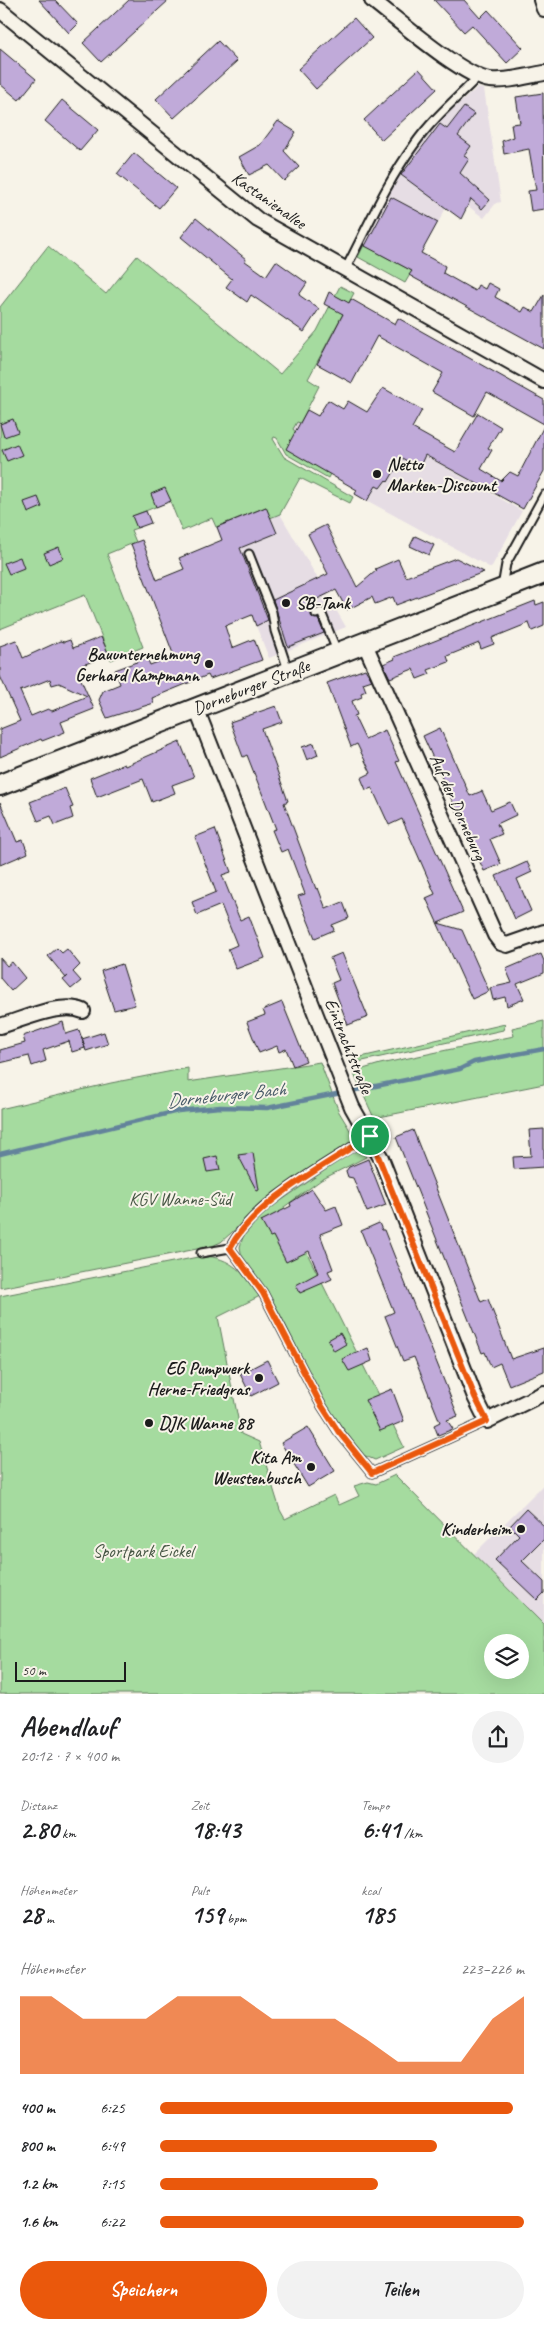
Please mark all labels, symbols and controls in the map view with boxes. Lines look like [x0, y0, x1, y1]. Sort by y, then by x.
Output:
street label: Kastanienallee [228, 166, 311, 234]
place label: Netto Marken-Discount [387, 453, 498, 496]
marker: Netto Marken-Discount [371, 468, 383, 480]
place label: SB-Tank [296, 592, 352, 614]
marker: SB-Tank [280, 597, 292, 609]
place label: Bauunternehmung Gerhard Kampmann [75, 643, 201, 686]
street label: Dorneburger Straße [190, 654, 314, 719]
marker: Bauunternehmung Gerhard Kampmann [203, 658, 215, 670]
street label: Auf der Dorneburg [425, 751, 492, 865]
street label: Eintrachtstraße [320, 995, 378, 1098]
water label: Dorneburger Bach [166, 1077, 288, 1113]
pin [349, 1115, 391, 1157]
icon: arrive [356, 1122, 384, 1150]
park label: KGV Wanne-Süd [129, 1188, 234, 1210]
place label: EG Pumpwerk Herne-Friedgras [148, 1357, 251, 1400]
marker: EG Pumpwerk Herne-Friedgras [253, 1372, 265, 1384]
place label: DJK Wanne 88 [159, 1412, 255, 1434]
marker: DJK Wanne 88 [143, 1417, 155, 1429]
place label: Kita Am Weustenbusch [212, 1446, 302, 1489]
marker: Kita Am Weustenbusch [305, 1461, 317, 1473]
place label: Kinderheim [441, 1518, 512, 1540]
marker: Kinderheim [515, 1523, 527, 1535]
park label: Sportpark Eickel [93, 1540, 196, 1562]
map controls [484, 1634, 529, 1679]
button: layers [484, 1634, 529, 1679]
scale bar [15, 1659, 126, 1682]
text: 50 m [22, 1662, 46, 1679]
text: Abendlauf [20, 1709, 115, 1744]
button: share [472, 1711, 524, 1763]
text: 20:12 · 7 × 400 m [20, 1746, 119, 1766]
text: Distanz [20, 1797, 57, 1814]
text: Zeit [191, 1797, 209, 1814]
text: Tempo [361, 1797, 389, 1814]
text: 2.80 [20, 1814, 59, 1846]
text: 18:43 [191, 1814, 241, 1846]
text: 6:41 [361, 1814, 401, 1846]
text: km [59, 1825, 76, 1842]
text: /km [401, 1825, 422, 1842]
text: Höhenmeter [20, 1882, 77, 1899]
text: Puls [191, 1882, 209, 1899]
text: kcal [361, 1882, 380, 1899]
text: 28 [20, 1899, 43, 1931]
text: 159 [191, 1899, 224, 1931]
text: 185 [361, 1899, 395, 1931]
text: m [43, 1910, 54, 1927]
text: bpm [224, 1910, 246, 1927]
text: Höhenmeter [20, 1959, 85, 1979]
text: 223–226 m [461, 1959, 524, 1979]
text: 400 m [20, 2098, 55, 2118]
text: 6:25 [100, 2098, 125, 2118]
text: 800 m [20, 2136, 55, 2156]
text: 6:49 [100, 2136, 125, 2156]
text: 1.2 km [20, 2174, 57, 2194]
text: 7:15 [100, 2174, 125, 2194]
text: 1.6 km [20, 2212, 58, 2232]
text: 6:22 [100, 2212, 125, 2232]
button: Speichern [20, 2261, 267, 2319]
button: Teilen [277, 2261, 524, 2319]

